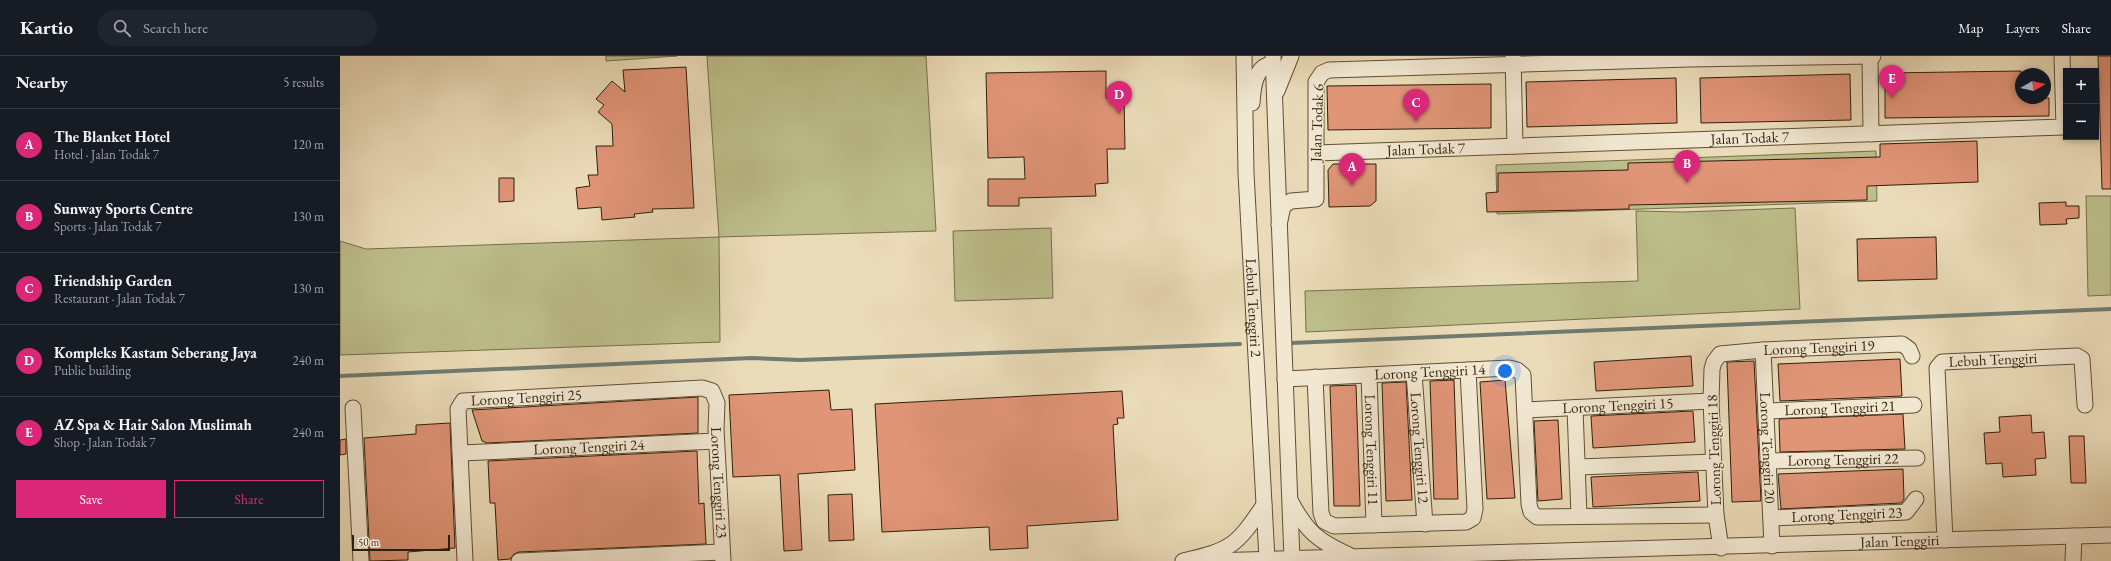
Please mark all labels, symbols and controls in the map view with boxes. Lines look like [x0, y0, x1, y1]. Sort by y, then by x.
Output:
search box [97, 10, 377, 46]
text: Kartio [20, 15, 73, 40]
icon: search [111, 17, 133, 39]
text: Search here [143, 18, 208, 37]
text: Map [1958, 19, 1983, 37]
text: Layers [2005, 19, 2040, 37]
text: Share [2062, 19, 2091, 37]
pin: E [1879, 65, 1905, 98]
north arrow [2015, 68, 2051, 104]
map controls [2063, 68, 2099, 140]
button: + [2063, 68, 2099, 104]
text: Nearby [16, 71, 68, 93]
text: 5 results [283, 74, 324, 91]
pin: D [1106, 81, 1132, 114]
street label: Jalan Todak 6 [1306, 84, 1327, 164]
pin: C [1403, 89, 1429, 122]
button: − [2063, 104, 2099, 140]
text: The Blanket Hotel [54, 127, 170, 146]
street label: Jalan Todak 7 [1708, 127, 1790, 148]
text: A [24, 136, 34, 153]
text: 120 m [293, 136, 324, 153]
street label: Jalan Todak 7 [1384, 138, 1466, 160]
text: Hotel · Jalan Todak 7 [54, 146, 159, 163]
pin: B [1674, 150, 1700, 183]
pin: A [1339, 153, 1365, 186]
text: Sunway Sports Centre [54, 199, 193, 218]
text: B [25, 208, 33, 225]
text: 130 m [293, 208, 324, 225]
text: Sports · Jalan Todak 7 [54, 218, 162, 235]
street label: Lebuh Tenggiri 2 [1242, 258, 1266, 358]
text: Friendship Garden [54, 271, 172, 290]
text: C [24, 280, 34, 297]
text: 130 m [293, 280, 324, 297]
text: Restaurant · Jalan Todak 7 [54, 290, 185, 307]
street label: Lorong Tenggiri 19 [1763, 335, 1875, 359]
text: Kompleks Kastam Seberang Jaya [54, 343, 257, 362]
street label: Lebuh Tenggiri [1948, 348, 2038, 371]
text: D [24, 352, 34, 369]
text: 240 m [293, 352, 324, 369]
street label: Lorong Tenggiri 14 [1374, 359, 1487, 384]
your location [1495, 361, 1515, 381]
text: Public building [54, 362, 131, 379]
street label: Lorong Tenggiri 25 [470, 385, 582, 410]
street label: Lorong Tenggiri 12 [1406, 392, 1434, 505]
street label: Lorong Tenggiri 20 [1756, 392, 1780, 504]
street label: Lorong Tenggiri 15 [1562, 393, 1674, 417]
street label: Lorong Tenggiri 11 [1361, 394, 1383, 506]
street label: Lorong Tenggiri 18 [1702, 394, 1725, 506]
street label: Lorong Tenggiri 21 [1784, 396, 1896, 419]
text: AZ Spa & Hair Salon Muslimah [54, 415, 252, 434]
text: E [25, 424, 33, 441]
text: 240 m [293, 424, 324, 441]
street label: Lorong Tenggiri 23 [707, 426, 732, 539]
text: Shop · Jalan Todak 7 [54, 434, 156, 451]
street label: Lorong Tenggiri 24 [533, 434, 646, 459]
street label: Lorong Tenggiri 22 [1787, 448, 1900, 470]
button: Save [16, 480, 166, 518]
button: Share [174, 480, 324, 518]
street label: Lorong Tenggiri 23 [1791, 502, 1903, 526]
street label: Jalan Tenggiri [1858, 530, 1940, 551]
scale bar [352, 533, 450, 552]
text: 50 m [358, 535, 379, 549]

